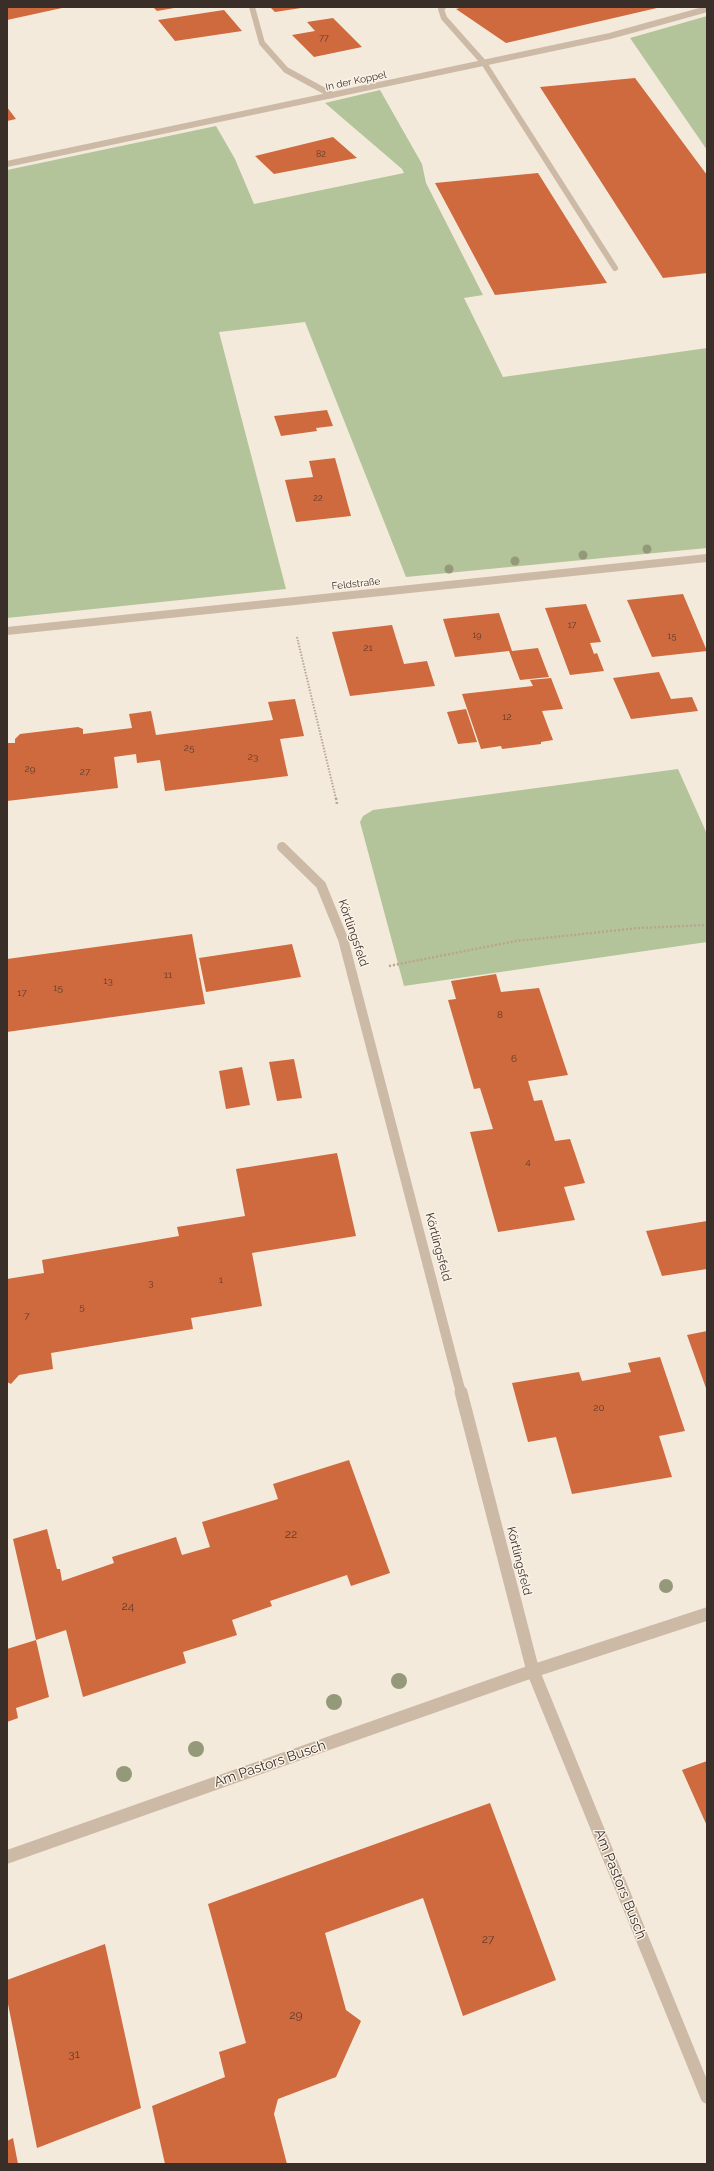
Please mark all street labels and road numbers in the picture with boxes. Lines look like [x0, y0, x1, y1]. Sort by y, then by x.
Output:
street label: In der Koppel [324, 69, 388, 93]
street label: Feldstraße [331, 575, 381, 593]
street label: Körtlingsfeld [335, 897, 371, 969]
street label: Körtlingsfeld [422, 1211, 454, 1283]
street label: Körtlingsfeld [504, 1525, 534, 1597]
street label: Am Pastors Busch [212, 1737, 328, 1791]
street label: Am Pastors Busch [590, 1826, 650, 1942]

